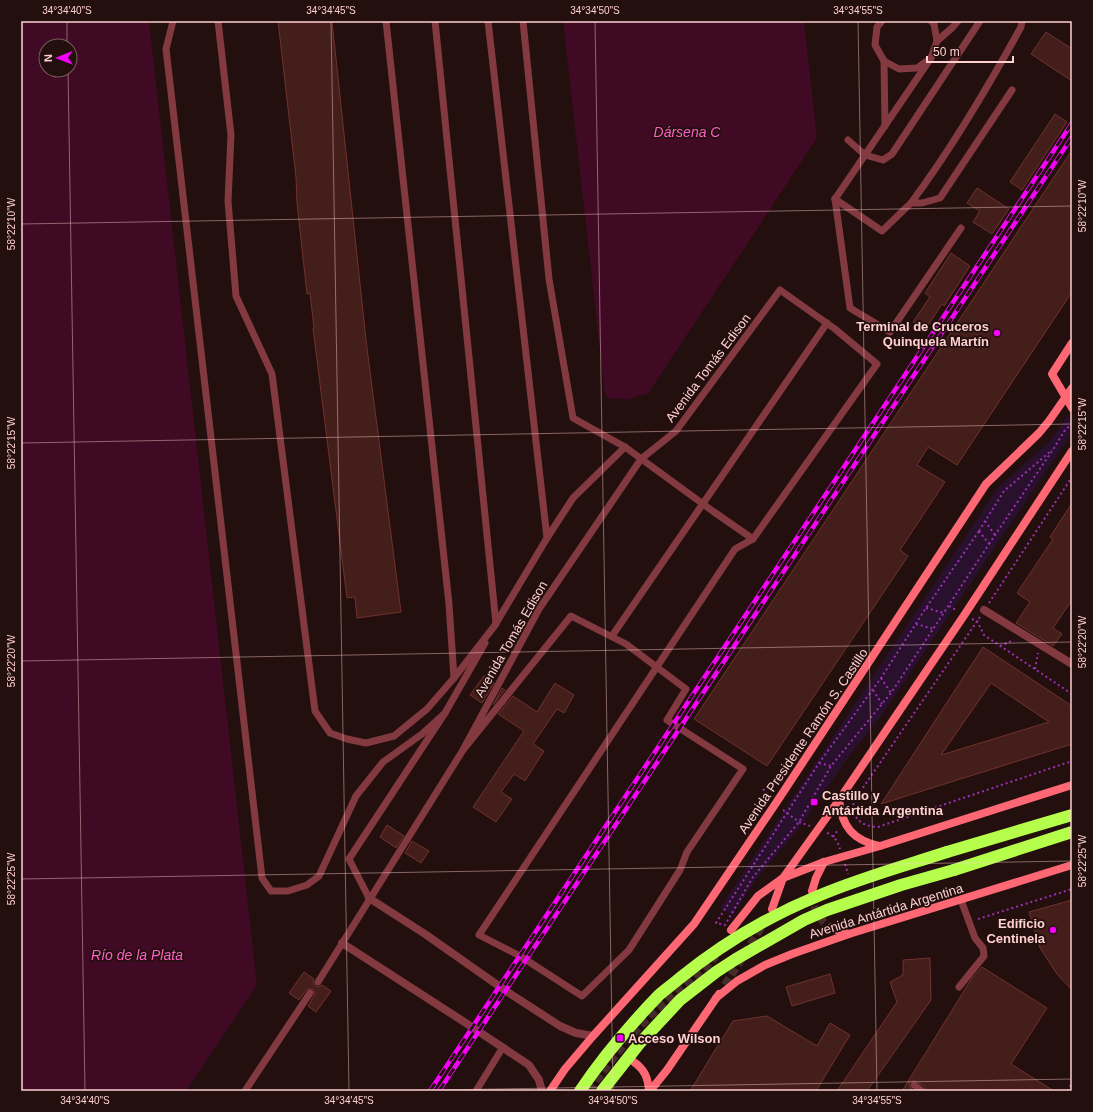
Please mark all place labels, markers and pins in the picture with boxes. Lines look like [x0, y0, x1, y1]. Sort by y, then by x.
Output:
place label: Terminal de Cruceros Quinquela Martín [856, 319, 989, 349]
marker: Terminal de Cruceros Quinquela Martín [992, 328, 1002, 338]
place label: Castillo y Antártida Argentina [822, 788, 944, 818]
marker: Castillo y Antártida Argentina [809, 797, 819, 807]
place label: Edificio Centinela [986, 916, 1046, 946]
marker: Edificio Centinela [1048, 925, 1058, 935]
place label: Acceso Wilson [628, 1031, 720, 1046]
marker: Acceso Wilson [615, 1033, 625, 1043]

